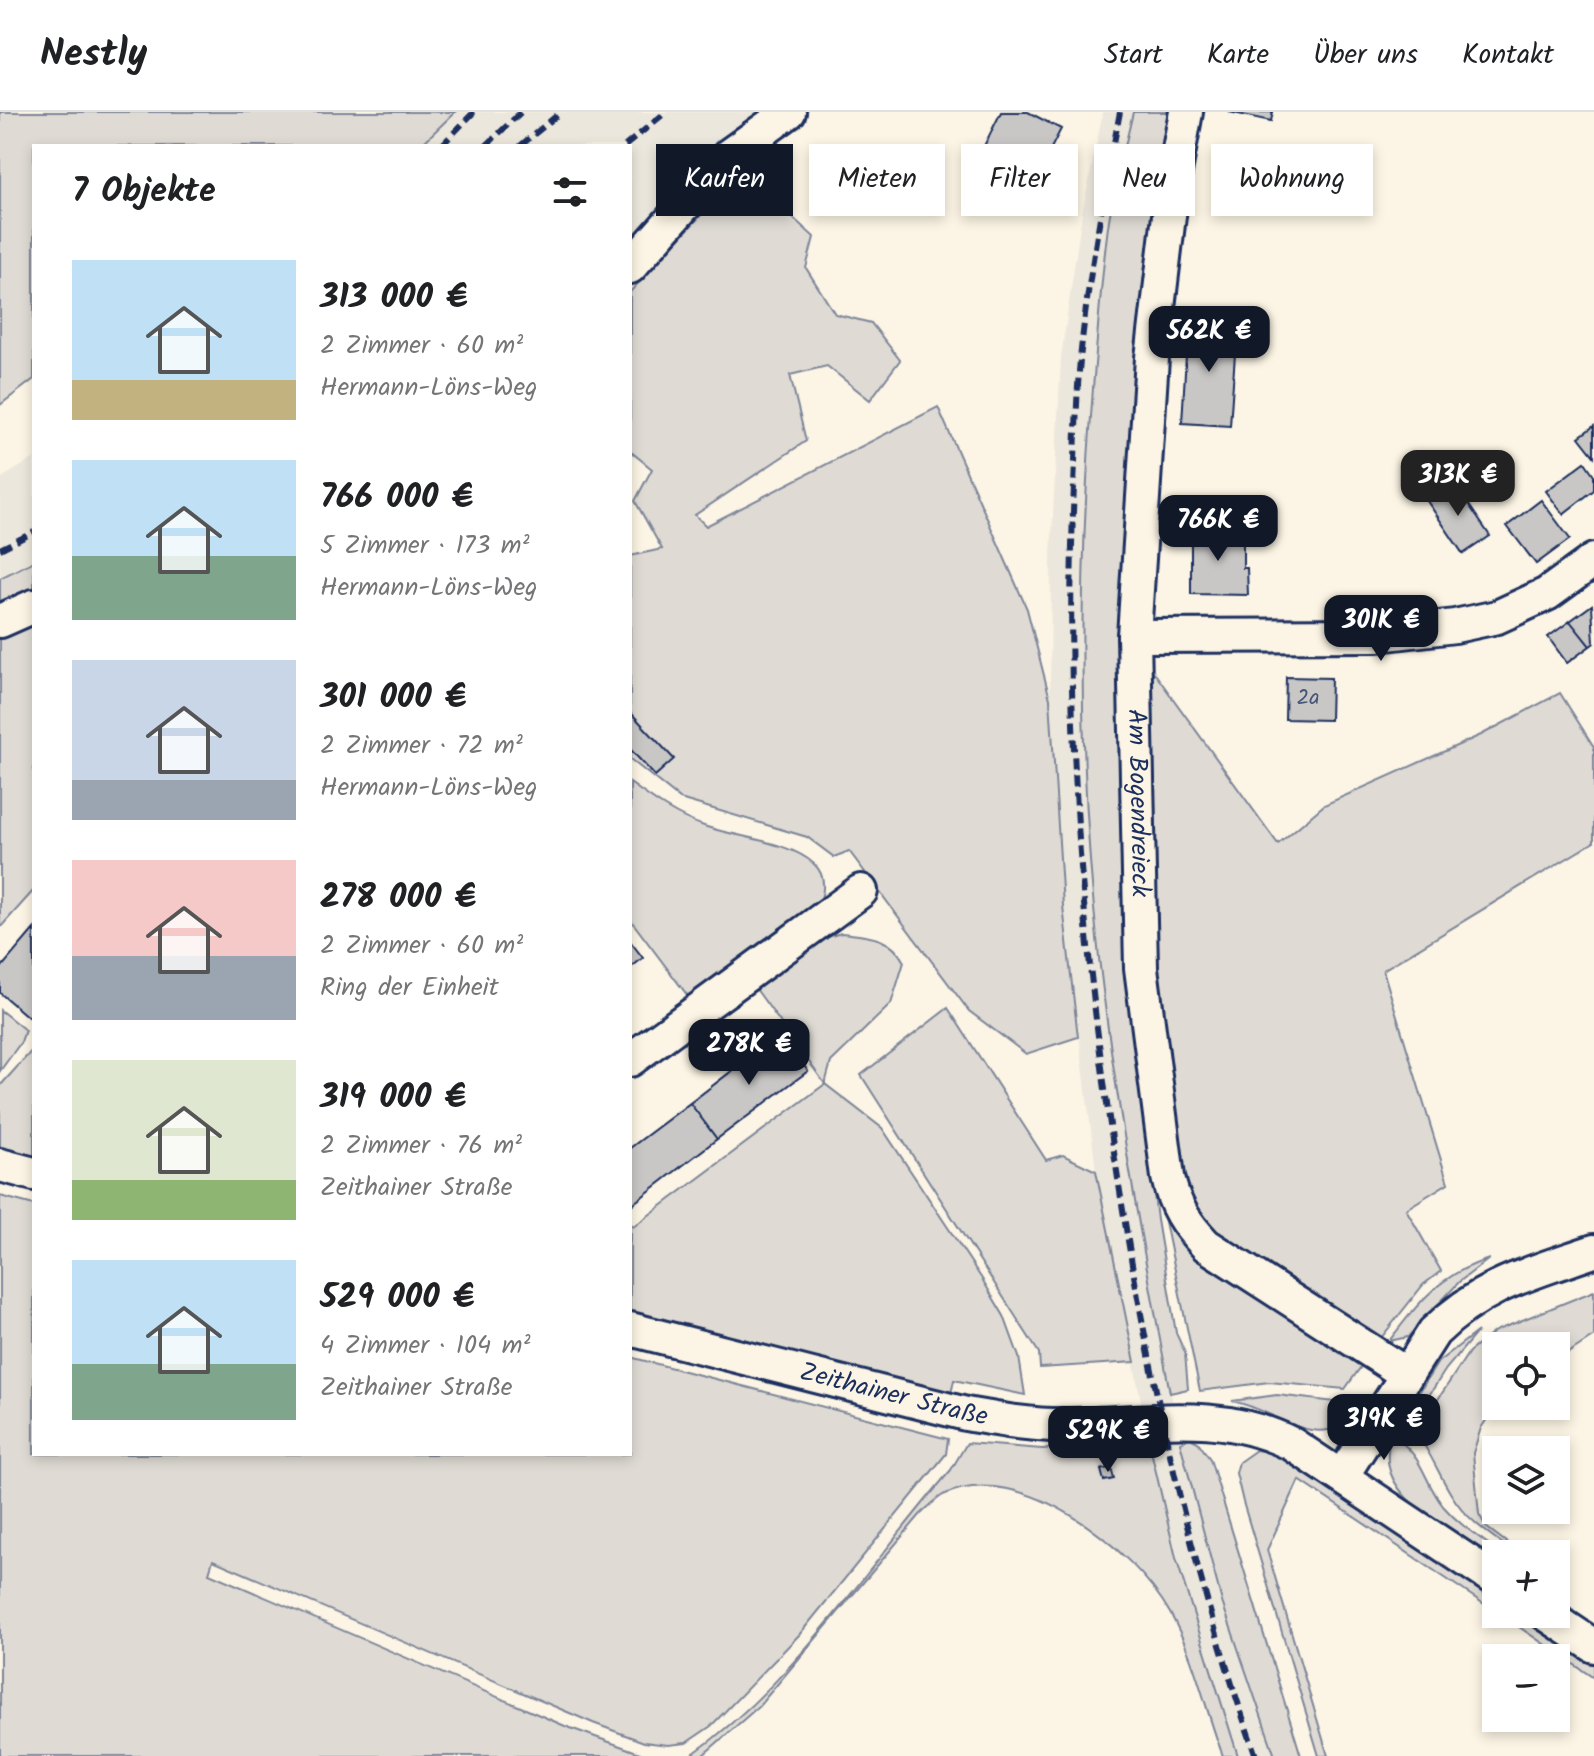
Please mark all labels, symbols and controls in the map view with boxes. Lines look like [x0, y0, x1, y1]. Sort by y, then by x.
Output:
text: Nestly [40, 25, 147, 85]
text: Start [1104, 33, 1163, 78]
text: Karte [1207, 33, 1269, 78]
text: Über uns [1313, 33, 1418, 78]
text: Kontakt [1462, 33, 1554, 78]
chip: Kaufen [656, 144, 793, 216]
chip: Mieten [809, 144, 945, 216]
chip: Filter [961, 144, 1078, 216]
chip: Neu [1094, 144, 1195, 216]
chip: Wohnung [1211, 144, 1373, 216]
text: 7 Objekte [72, 165, 216, 219]
icon: filters [548, 170, 592, 214]
text: 313 000 € [320, 271, 468, 325]
icon: home [136, 292, 232, 388]
pin: 562K € [1144, 306, 1274, 374]
text: 562K € [1167, 311, 1251, 353]
text: 2 Zimmer · 60 m² [320, 325, 523, 367]
text: Hermann-Löns-Weg [320, 367, 537, 409]
pin: 313K € [1393, 450, 1523, 518]
text: 313K € [1419, 455, 1497, 497]
text: 766 000 € [320, 471, 473, 525]
icon: home [136, 492, 232, 588]
pin: 766K € [1153, 495, 1283, 563]
text: 766K € [1177, 500, 1259, 542]
text: 5 Zimmer · 173 m² [320, 525, 530, 567]
text: Hermann-Löns-Weg [320, 567, 537, 609]
pin: 301K € [1316, 595, 1446, 663]
text: 301K € [1342, 600, 1420, 642]
text: 301 000 € [320, 671, 466, 725]
house number: 2a [1296, 681, 1320, 716]
icon: home [136, 692, 232, 788]
street label: Am Bogendreieck [1115, 708, 1161, 898]
text: 2 Zimmer · 72 m² [320, 725, 523, 767]
text: Hermann-Löns-Weg [320, 767, 537, 809]
text: 278 000 € [320, 871, 476, 925]
icon: home [136, 892, 232, 988]
text: 2 Zimmer · 60 m² [320, 925, 523, 967]
text: Ring der Einheit [320, 967, 499, 1009]
pin: 278K € [684, 1019, 814, 1087]
text: 278K € [707, 1024, 791, 1066]
text: 319 000 € [320, 1071, 466, 1125]
icon: home [136, 1092, 232, 1188]
text: 2 Zimmer · 76 m² [320, 1125, 522, 1167]
text: Zeithainer Straße [320, 1167, 513, 1209]
text: 529 000 € [320, 1271, 474, 1325]
icon: home [136, 1292, 232, 1388]
text: 4 Zimmer · 104 m² [320, 1325, 530, 1367]
map controls [1482, 1332, 1570, 1732]
button: locate [1482, 1332, 1570, 1420]
street label: Zeithainer Straße [795, 1352, 991, 1438]
text: Zeithainer Straße [320, 1367, 513, 1409]
pin: 319K € [1319, 1394, 1449, 1462]
text: 319K € [1345, 1399, 1423, 1441]
pin: 529K € [1043, 1406, 1173, 1474]
text: 529K € [1066, 1411, 1150, 1453]
button: layers [1482, 1436, 1570, 1524]
button: + [1482, 1540, 1570, 1628]
button: − [1482, 1644, 1570, 1732]

